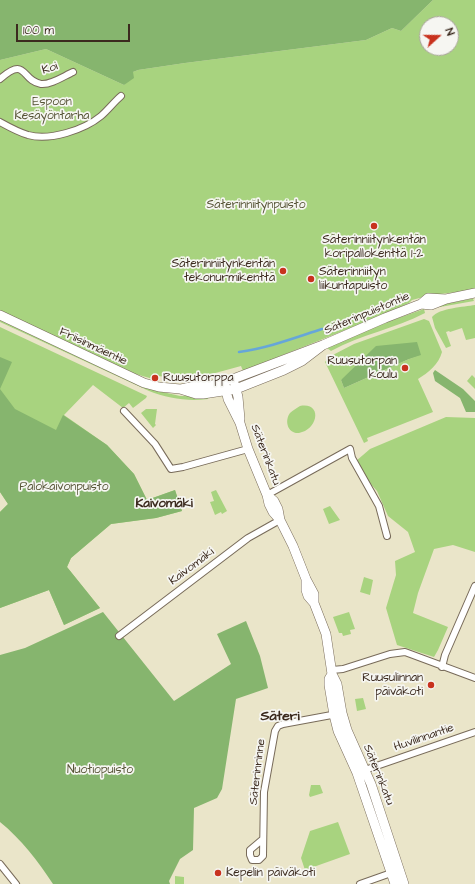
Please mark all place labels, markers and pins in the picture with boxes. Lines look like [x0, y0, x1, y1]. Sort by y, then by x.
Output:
marker: Säterinniitynkentän koripallokenttä 1-2 [369, 221, 379, 231]
place label: Säterinniitynkentän koripallokenttä 1-2 [322, 233, 426, 261]
place label: Säterinniitynkentän tekonurmikenttä [172, 257, 275, 285]
place label: Säterinniityn liikuntapuisto [319, 265, 387, 293]
marker: Säterinniitynkentän tekonurmikenttä [278, 266, 288, 276]
marker: Säterinniityn liikuntapuisto [306, 274, 316, 284]
place label: Ruusutorpan koulu [327, 354, 397, 382]
marker: Ruusutorpan koulu [400, 363, 410, 373]
place label: Ruusutorppa [163, 371, 234, 385]
marker: Ruusutorppa [150, 373, 160, 383]
place label: Ruusulinnan päiväkoti [362, 671, 423, 699]
marker: Ruusulinnan päiväkoti [426, 680, 436, 690]
place label: Kepelin päiväkoti [226, 866, 315, 880]
marker: Kepelin päiväkoti [213, 868, 223, 878]

